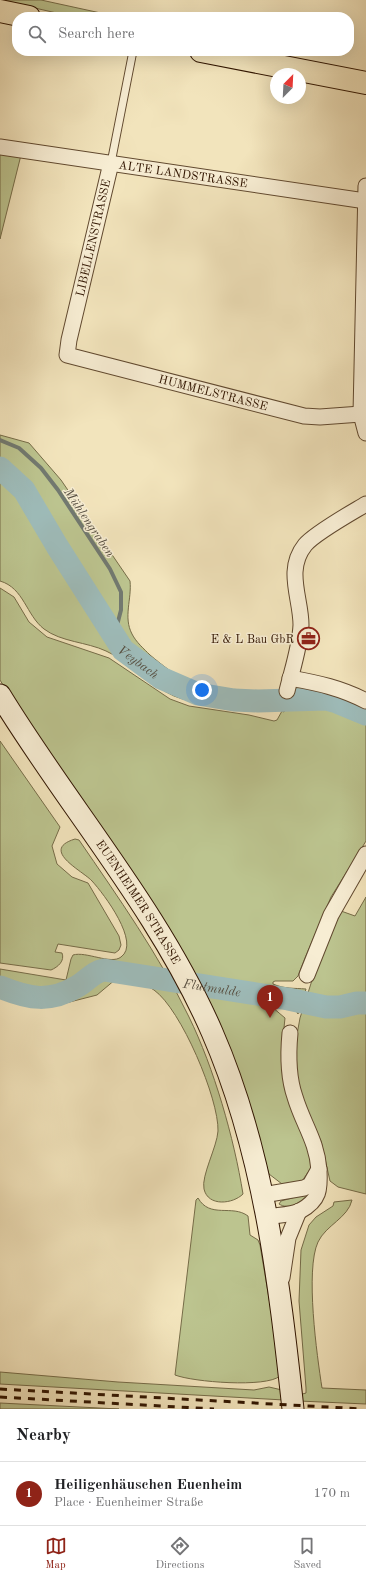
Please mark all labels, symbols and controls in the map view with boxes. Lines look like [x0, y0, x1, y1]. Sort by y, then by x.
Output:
search box [12, 12, 354, 56]
icon: search [26, 23, 48, 45]
text: Search here [58, 27, 135, 42]
north arrow [270, 68, 306, 104]
street label: ALTE LANDSTRASSE [118, 160, 248, 190]
street label: LIBELLENSTRASSE [75, 178, 113, 298]
street label: HUMMELSTRASSE [157, 374, 269, 413]
water label: Mühlengraben [60, 485, 117, 560]
office icon: E & L Bau GbR [296, 626, 322, 652]
place label: E & L Bau GbR [211, 634, 294, 646]
water label: Veybach [115, 643, 161, 682]
your location [192, 680, 212, 700]
street label: EUENHEIMER STRASSE [93, 838, 182, 966]
water label: Flutmulde [181, 977, 242, 999]
pin: 1 [257, 985, 283, 1018]
text: Nearby [16, 1427, 71, 1444]
text: Heiligenhäuschen Euenheim [54, 1478, 242, 1493]
text: 1 [25, 1487, 33, 1500]
text: 170 m [313, 1487, 350, 1500]
text: Place · Euenheimer Straße [54, 1496, 203, 1509]
tab: Map [45, 1535, 67, 1573]
tab: Directions [156, 1535, 204, 1573]
tab: Saved [293, 1535, 321, 1573]

